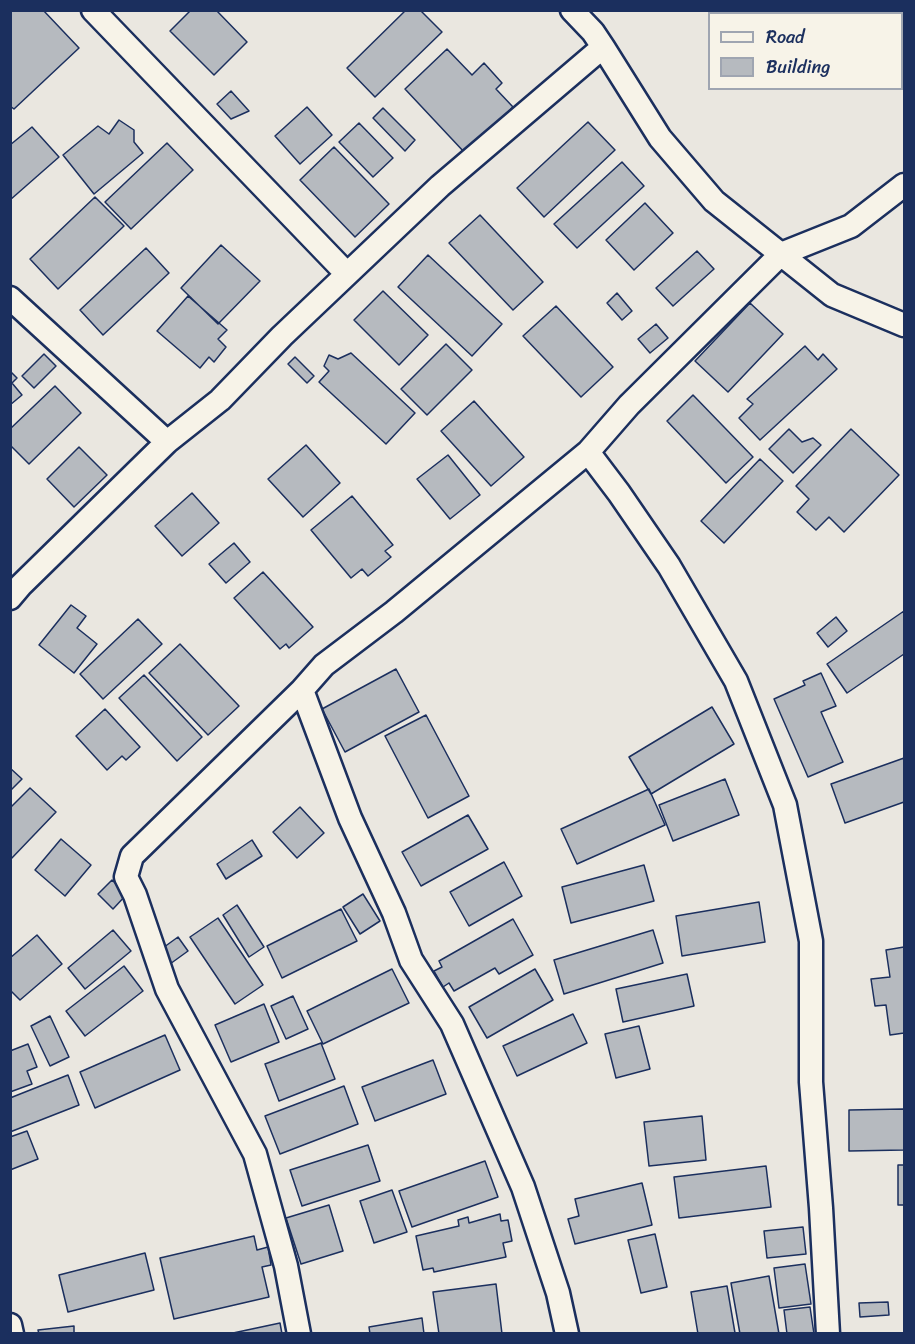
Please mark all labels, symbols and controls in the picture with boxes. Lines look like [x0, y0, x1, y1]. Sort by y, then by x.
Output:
legend [708, 12, 903, 90]
text: Road [766, 21, 805, 53]
text: Building [766, 51, 830, 83]

